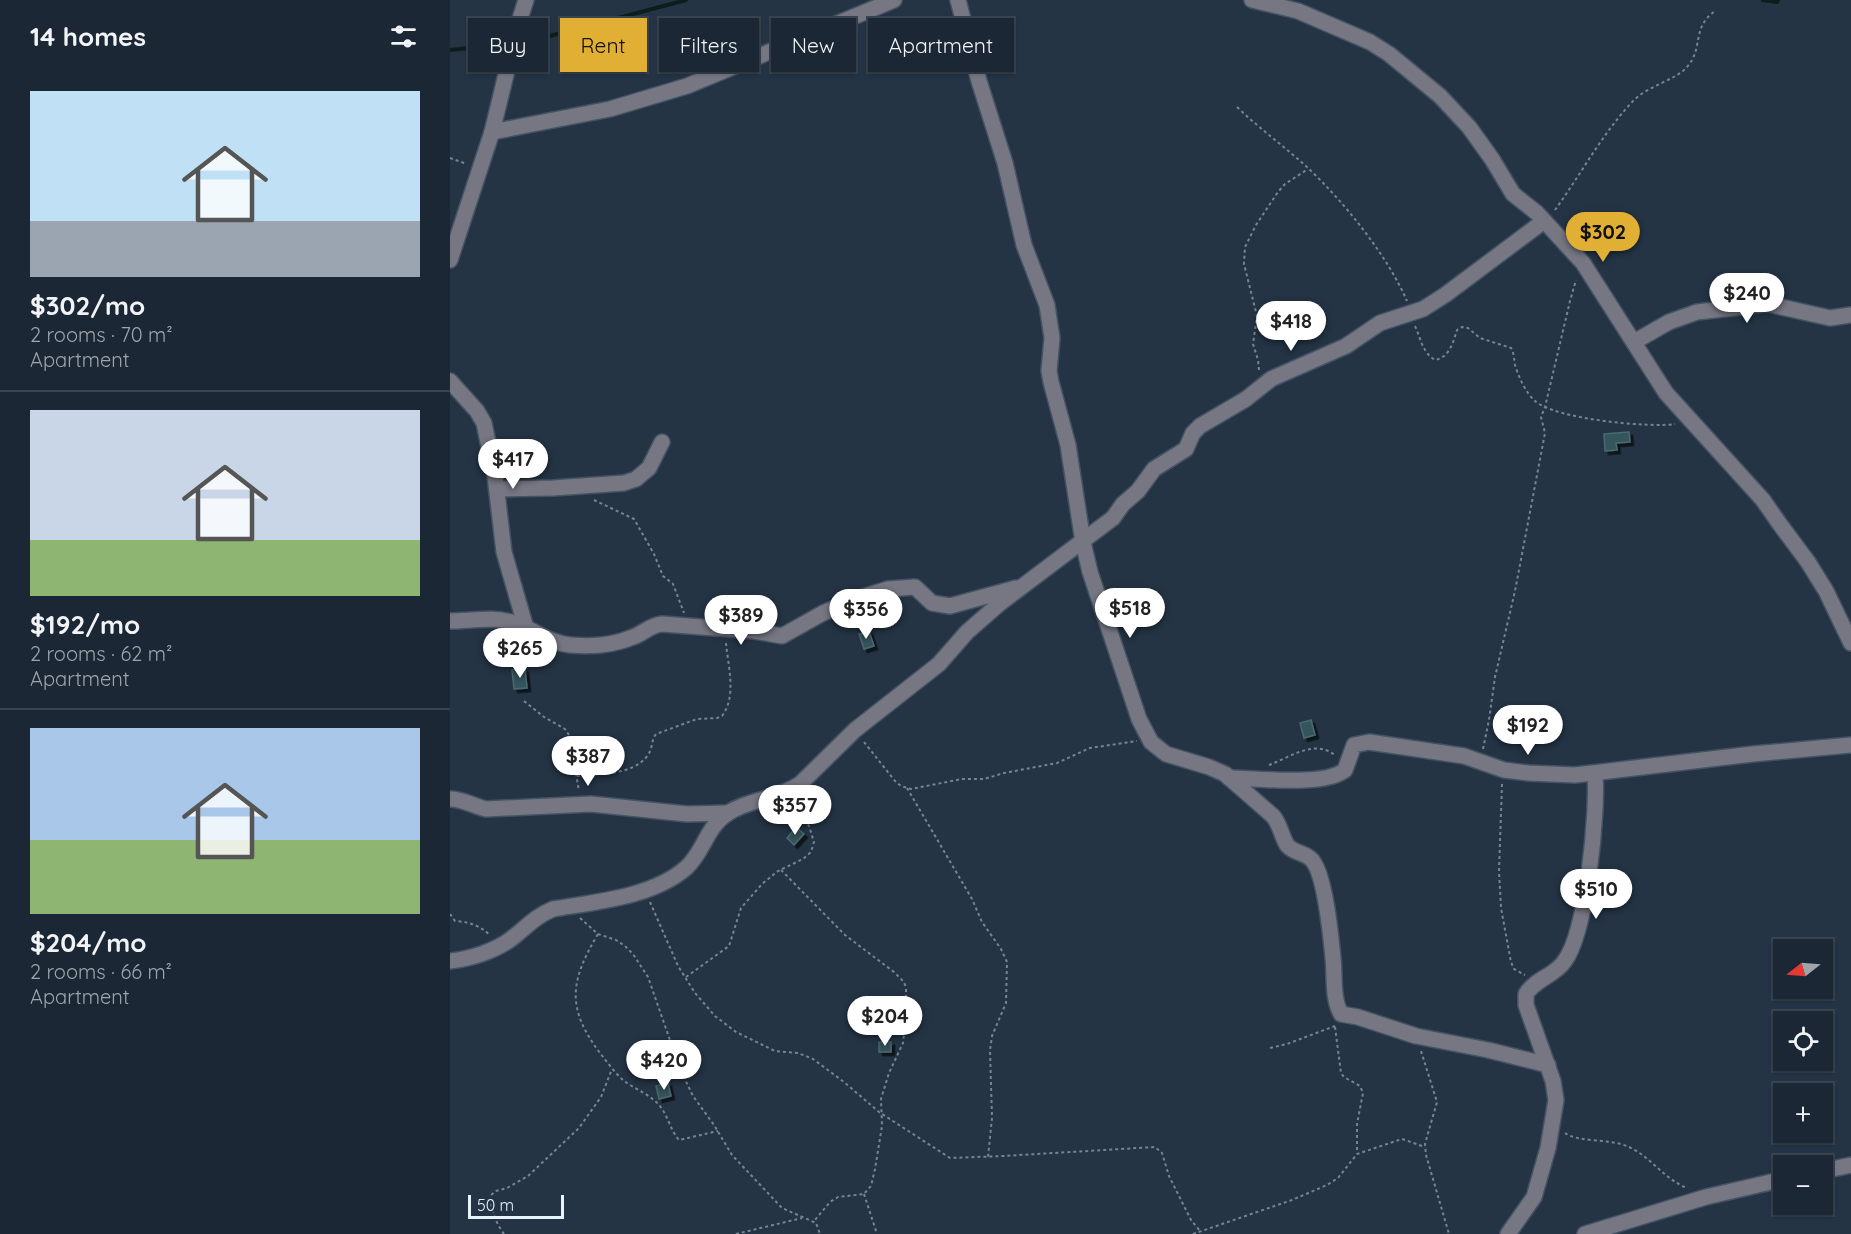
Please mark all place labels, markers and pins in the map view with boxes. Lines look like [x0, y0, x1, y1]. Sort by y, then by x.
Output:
pin: $302 [1567, 212, 1639, 263]
pin: $240 [1711, 273, 1783, 324]
pin: $418 [1255, 301, 1327, 352]
pin: $417 [477, 439, 549, 490]
pin: $518 [1094, 588, 1166, 639]
pin: $356 [830, 589, 902, 640]
pin: $389 [705, 595, 777, 646]
pin: $265 [484, 628, 556, 679]
pin: $192 [1492, 705, 1564, 756]
pin: $387 [552, 736, 624, 787]
pin: $357 [759, 785, 831, 836]
pin: $510 [1560, 869, 1632, 920]
pin: $204 [849, 996, 921, 1047]
pin: $420 [628, 1040, 700, 1091]

